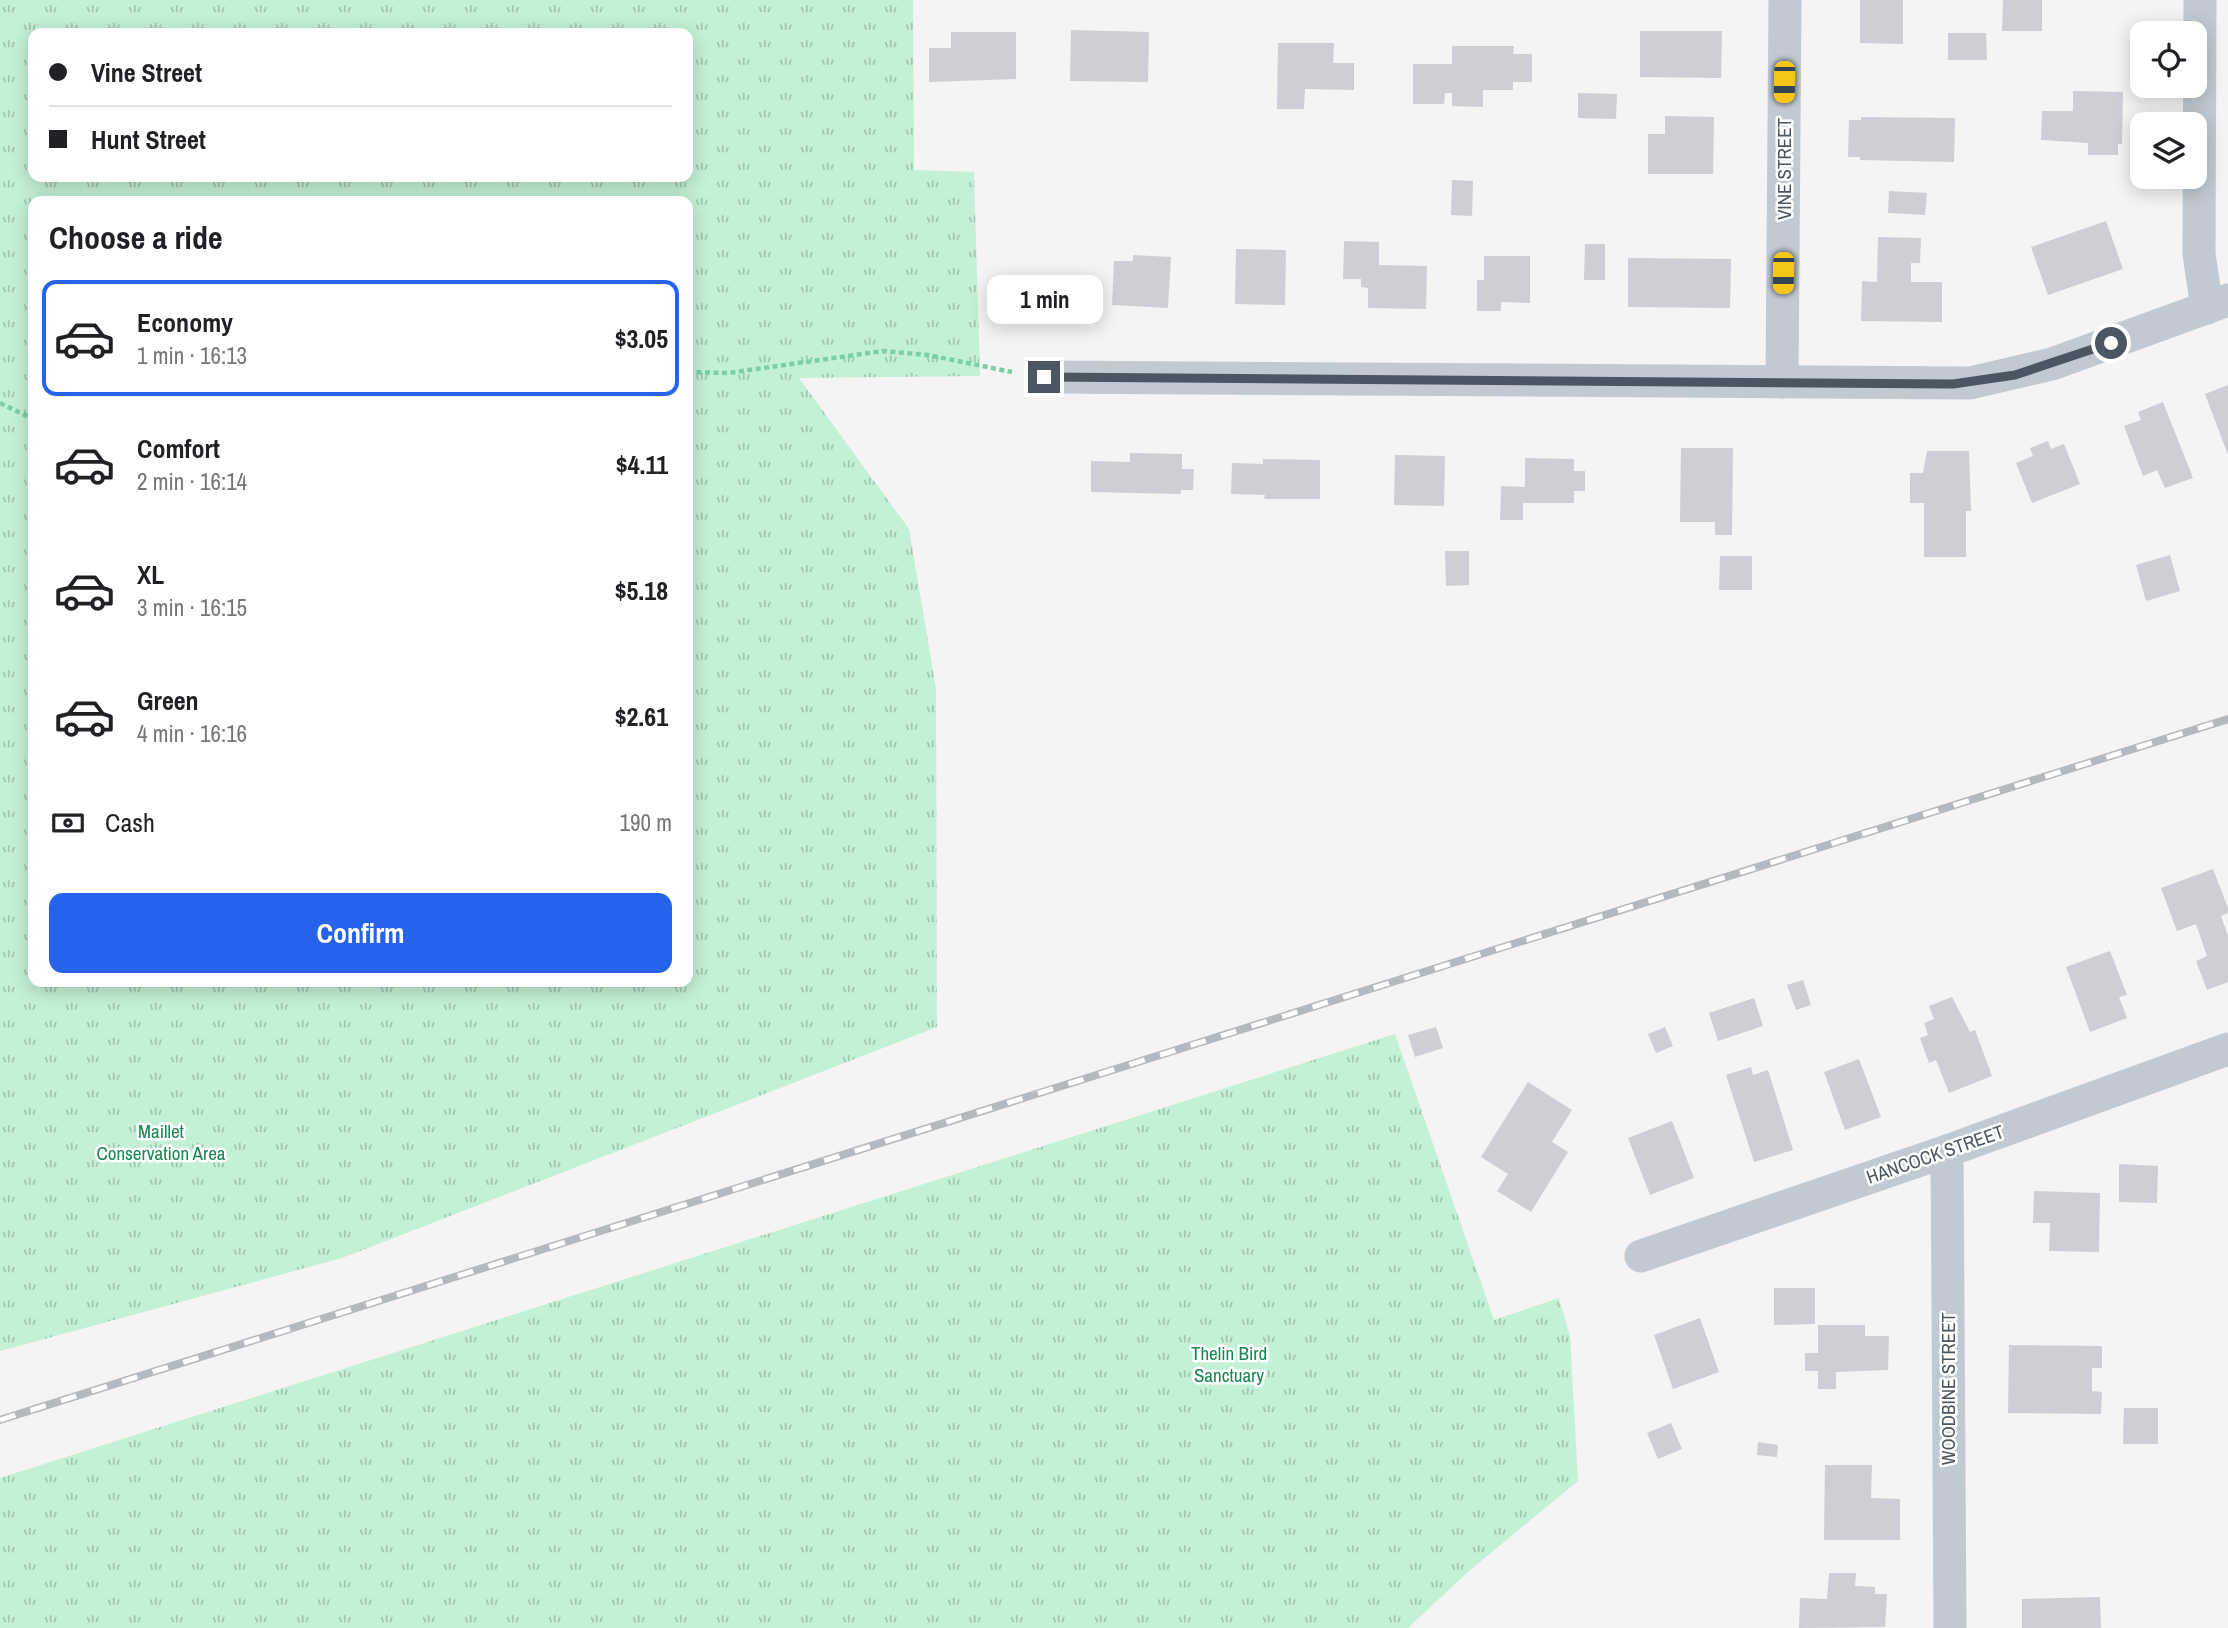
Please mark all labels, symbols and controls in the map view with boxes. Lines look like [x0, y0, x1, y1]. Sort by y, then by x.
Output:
map controls [2130, 21, 2207, 189]
button: locate [2130, 21, 2207, 98]
text: Vine Street [91, 55, 202, 90]
car [1774, 61, 1795, 103]
button: layers [2130, 112, 2207, 189]
street label: VINE STREET [1771, 117, 1797, 220]
text: Hunt Street [91, 122, 206, 157]
text: Choose a ride [49, 216, 223, 259]
car [1773, 252, 1794, 294]
callout: 1 min [986, 276, 1102, 324]
text: 1 min [1020, 284, 1070, 315]
text: Economy [137, 305, 233, 340]
icon: car [53, 307, 116, 370]
text: $3.05 [615, 321, 668, 356]
route start [2095, 327, 2127, 359]
text: 1 min · 16:13 [137, 340, 247, 371]
route end [1028, 361, 1060, 393]
text: Comfort [137, 431, 220, 466]
icon: car [53, 433, 116, 496]
text: $4.11 [616, 447, 668, 482]
text: 2 min · 16:14 [137, 466, 247, 497]
text: XL [137, 557, 164, 592]
icon: car [53, 559, 116, 622]
text: $5.18 [615, 573, 668, 608]
text: 3 min · 16:15 [137, 592, 247, 623]
text: Green [137, 683, 199, 718]
icon: car [53, 685, 116, 748]
text: $2.61 [615, 699, 668, 734]
text: 4 min · 16:16 [137, 718, 247, 749]
icon: cash [49, 804, 87, 842]
text: Cash [105, 805, 155, 840]
text: 190 m [620, 807, 672, 838]
button: Confirm [49, 893, 672, 973]
park label: Maillet Conservation Area [96, 1118, 226, 1166]
street label: HANCOCK STREET [1863, 1118, 2008, 1190]
street label: WOODBINE STREET [1935, 1312, 1961, 1465]
park label: Thelin Bird Sanctuary [1191, 1340, 1267, 1388]

